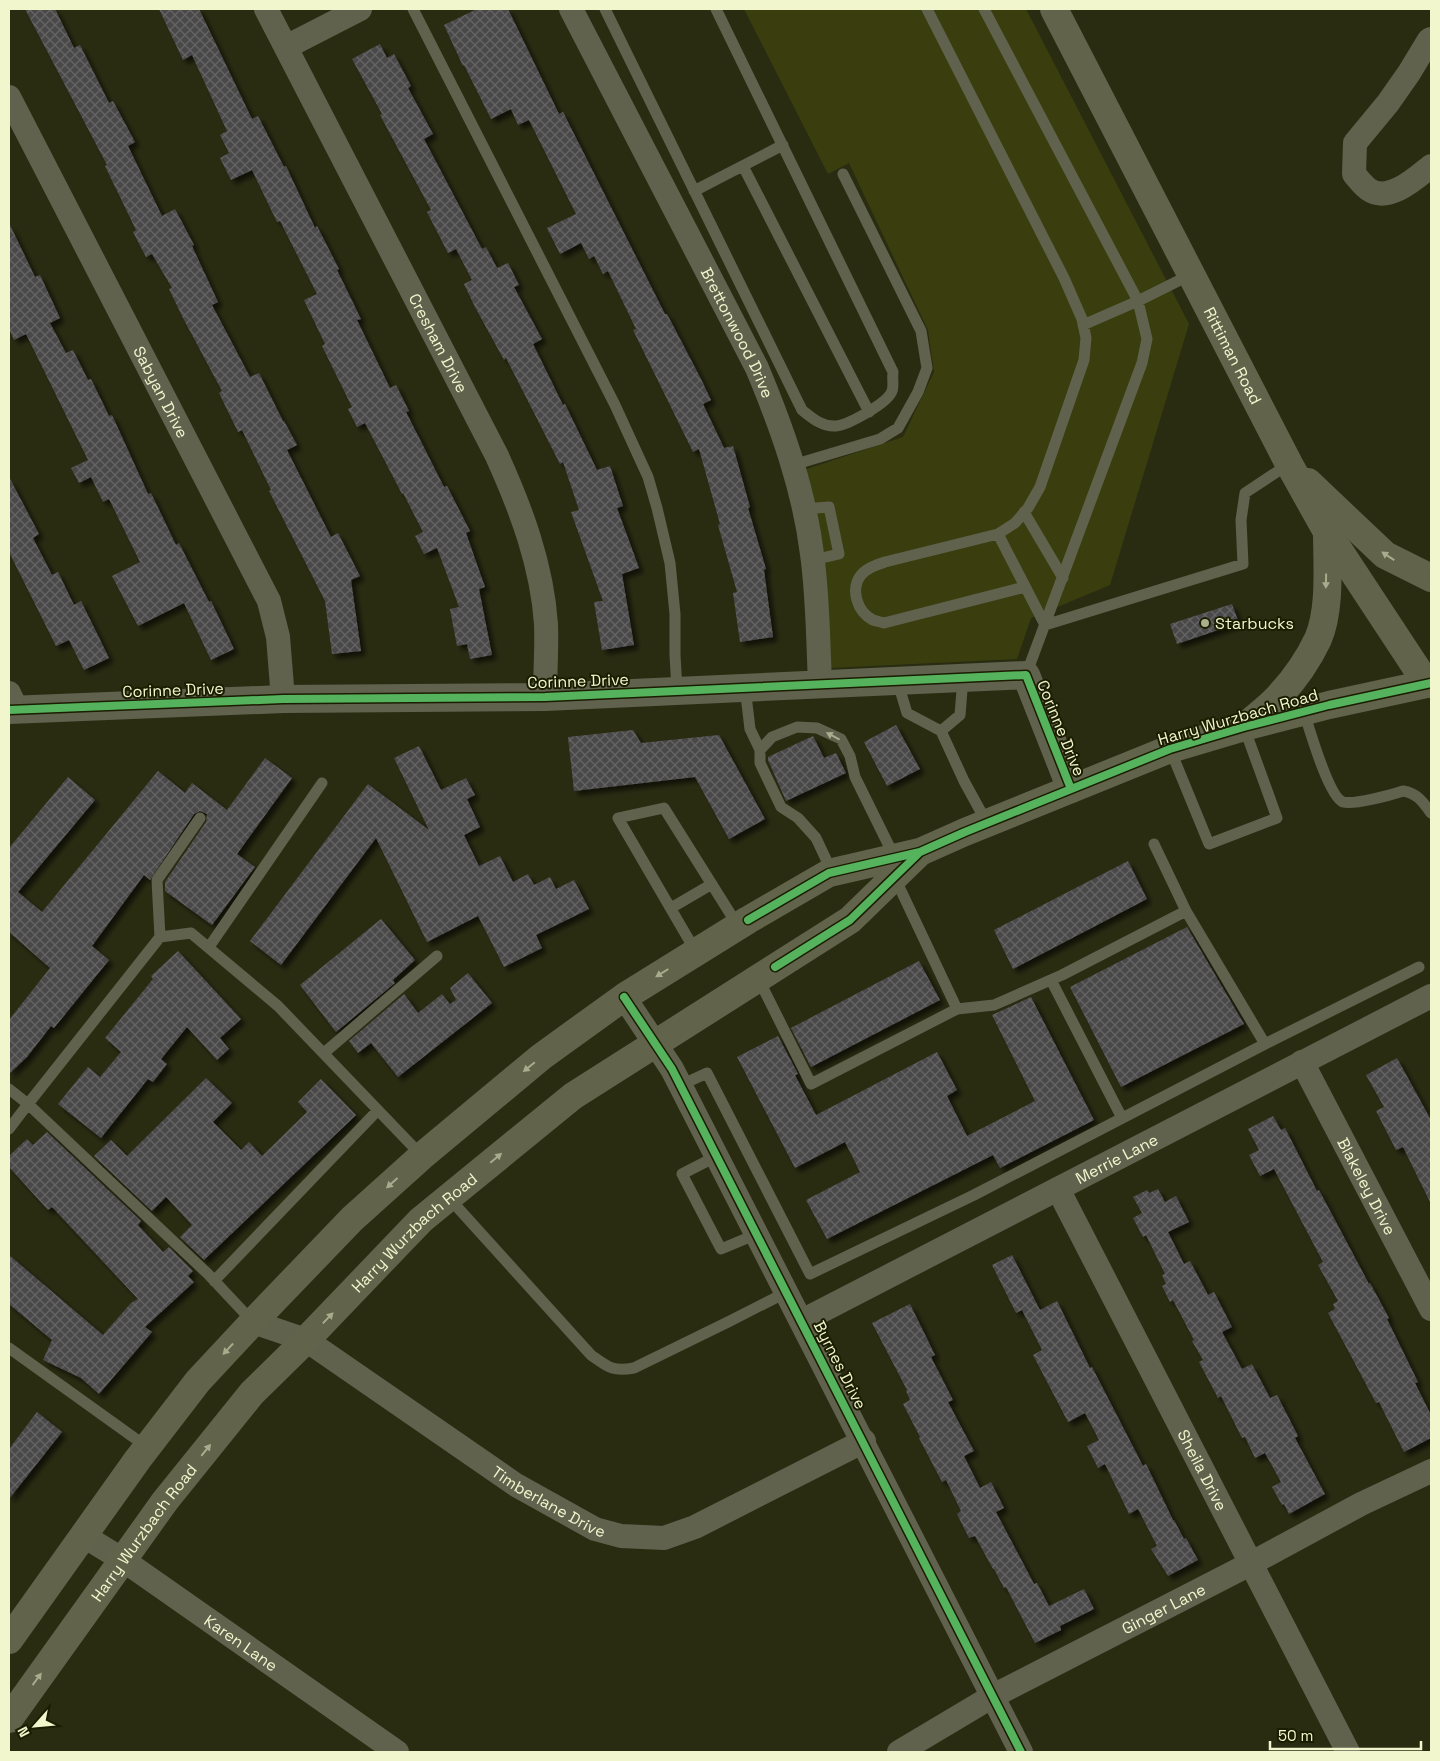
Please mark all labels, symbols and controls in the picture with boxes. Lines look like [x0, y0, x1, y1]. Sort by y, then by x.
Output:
street label: Brettonwood Drive [696, 264, 779, 401]
street label: Cresham Drive [404, 290, 473, 396]
street label: Rittiman Road [1199, 303, 1267, 408]
street label: Sabyan Drive [129, 343, 194, 442]
one-way arrow [1381, 551, 1395, 560]
one-way arrow [1322, 573, 1330, 589]
place label: Starbucks [1215, 613, 1294, 634]
marker: Starbucks [1199, 617, 1211, 629]
street label: Corinne Drive [527, 669, 629, 693]
street label: Corinne Drive [1032, 677, 1090, 779]
street label: Corinne Drive [122, 678, 224, 702]
street label: Harry Wurzbach Road [1155, 684, 1321, 750]
one-way arrow [826, 732, 841, 740]
one-way arrow [655, 969, 668, 978]
one-way arrow [523, 1062, 536, 1073]
street label: Merrie Lane [1072, 1128, 1161, 1189]
street label: Blakeley Drive [1333, 1134, 1401, 1238]
one-way arrow [489, 1152, 502, 1163]
street label: Harry Wurzbach Road [347, 1168, 481, 1297]
one-way arrow [386, 1177, 398, 1189]
one-way arrow [322, 1312, 334, 1324]
street label: Byrnes Drive [809, 1317, 871, 1413]
one-way arrow [222, 1342, 234, 1354]
street label: Sheila Drive [1173, 1426, 1232, 1514]
one-way arrow [201, 1444, 212, 1457]
street label: Harry Wurzbach Road [86, 1459, 201, 1606]
street label: Timberlane Drive [488, 1461, 608, 1542]
street label: Ginger Lane [1118, 1578, 1209, 1639]
street label: Karen Lane [200, 1610, 282, 1676]
one-way arrow [32, 1672, 42, 1686]
north arrow [10, 1701, 60, 1751]
scale bar [1270, 1718, 1421, 1750]
text: N [13, 1724, 34, 1740]
text: 50 m [1278, 1726, 1313, 1745]

